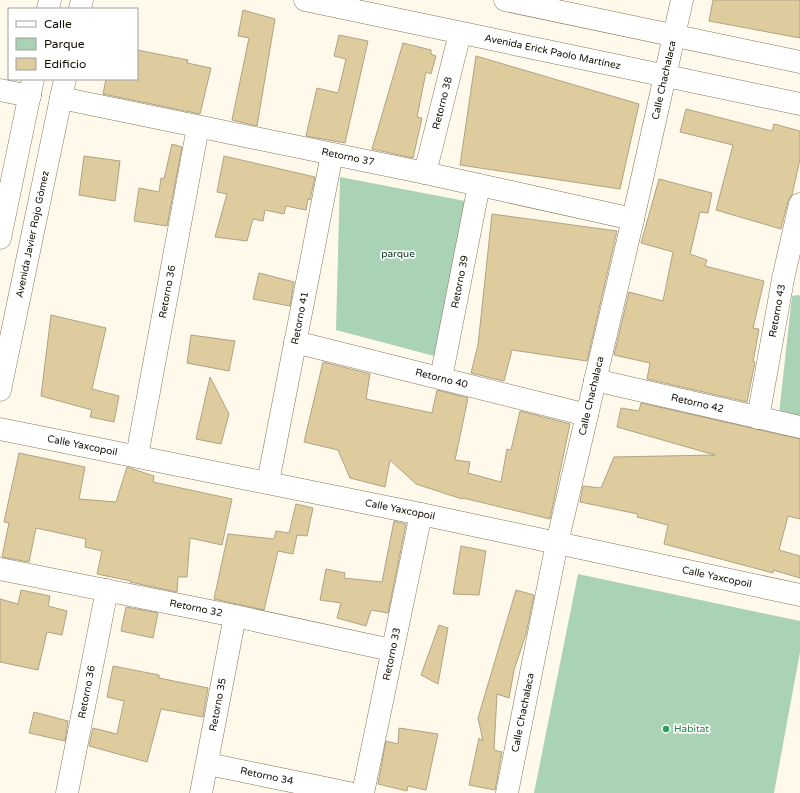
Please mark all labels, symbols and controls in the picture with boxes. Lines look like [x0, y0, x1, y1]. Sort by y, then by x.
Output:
legend [8, 8, 138, 80]
text: Calle [44, 17, 72, 31]
street label: Avenida Erick Paolo Martínez [483, 32, 622, 72]
text: Parque [44, 37, 85, 51]
street label: Calle Chachalaca [649, 39, 679, 121]
text: Edificio [44, 57, 86, 71]
street label: Retorno 38 [430, 76, 455, 131]
street label: Retorno 37 [320, 146, 376, 168]
street label: Avenida Javier Rojo Gómez [13, 170, 52, 299]
park label: parque [381, 248, 415, 260]
street label: Retorno 39 [449, 254, 471, 309]
street label: Retorno 36 [157, 264, 178, 319]
street label: Retorno 43 [767, 283, 788, 338]
street label: Retorno 41 [289, 291, 311, 346]
street label: Calle Chachalaca [576, 355, 607, 437]
street label: Retorno 40 [414, 366, 469, 391]
street label: Retorno 42 [670, 392, 725, 415]
street label: Calle Yaxcopoil [46, 433, 118, 459]
street label: Calle Yaxcopoil [364, 497, 436, 523]
street label: Calle Yaxcopoil [681, 564, 753, 591]
street label: Retorno 32 [169, 597, 224, 619]
street label: Retorno 33 [381, 626, 403, 682]
street label: Retorno 36 [76, 664, 98, 720]
street label: Calle Chachalaca [509, 672, 537, 753]
street label: Retorno 35 [207, 677, 229, 732]
place label: Habitat [674, 723, 709, 735]
marker: Habitat [661, 724, 671, 734]
street label: Retorno 34 [239, 765, 294, 787]

